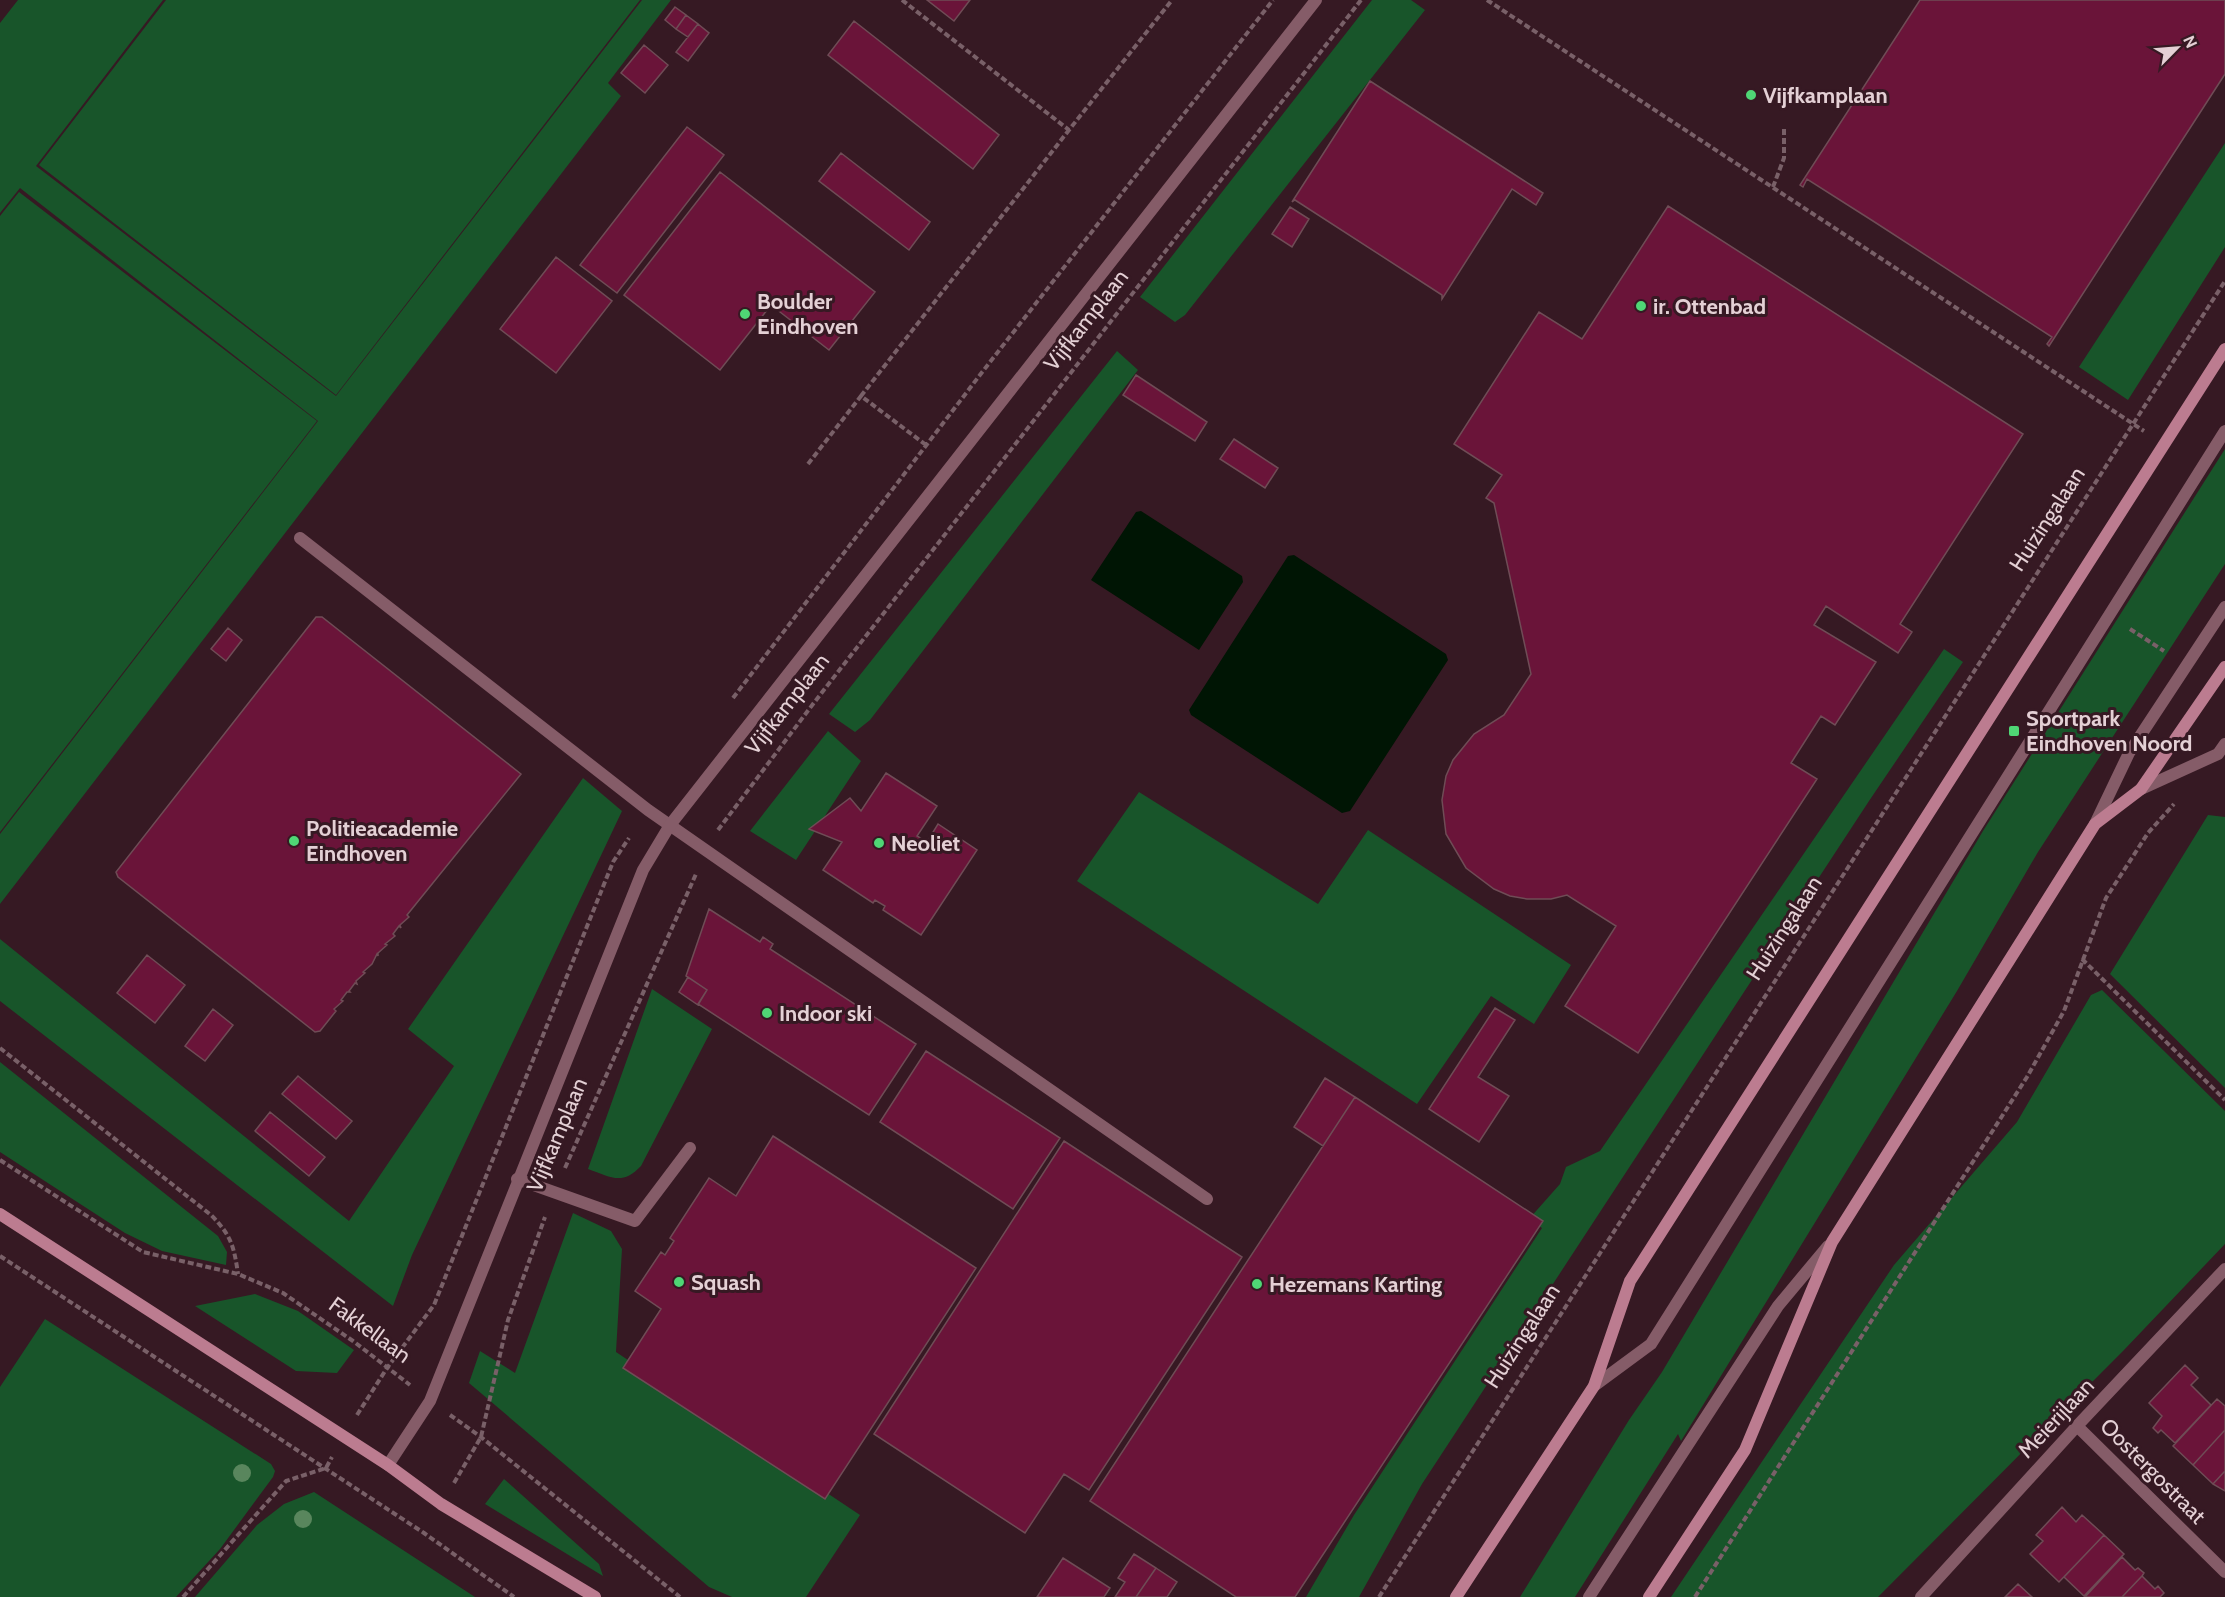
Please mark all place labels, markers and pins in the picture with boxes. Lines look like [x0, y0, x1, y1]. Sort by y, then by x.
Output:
place label: Vijfkamplaan [1763, 82, 1888, 109]
marker: Vijfkamplaan [1744, 88, 1758, 102]
place label: Boulder Eindhoven [757, 288, 858, 340]
place label: ir. Ottenbad [1653, 293, 1766, 320]
marker: ir. Ottenbad [1634, 299, 1648, 313]
marker: Boulder Eindhoven [738, 307, 752, 321]
place label: Sportpark Eindhoven Noord [2026, 705, 2192, 757]
marker: Sportpark Eindhoven Noord [2007, 724, 2021, 738]
place label: Politieacademie Eindhoven [306, 815, 458, 867]
place label: Neoliet [891, 830, 961, 857]
marker: Politieacademie Eindhoven [287, 834, 301, 848]
marker: Neoliet [872, 836, 886, 850]
place label: Indoor ski [779, 1000, 872, 1027]
marker: Indoor ski [760, 1006, 774, 1020]
place label: Squash [691, 1269, 761, 1296]
place label: Hezemans Karting [1269, 1271, 1442, 1298]
marker: Squash [672, 1275, 686, 1289]
marker: Hezemans Karting [1250, 1277, 1264, 1291]

